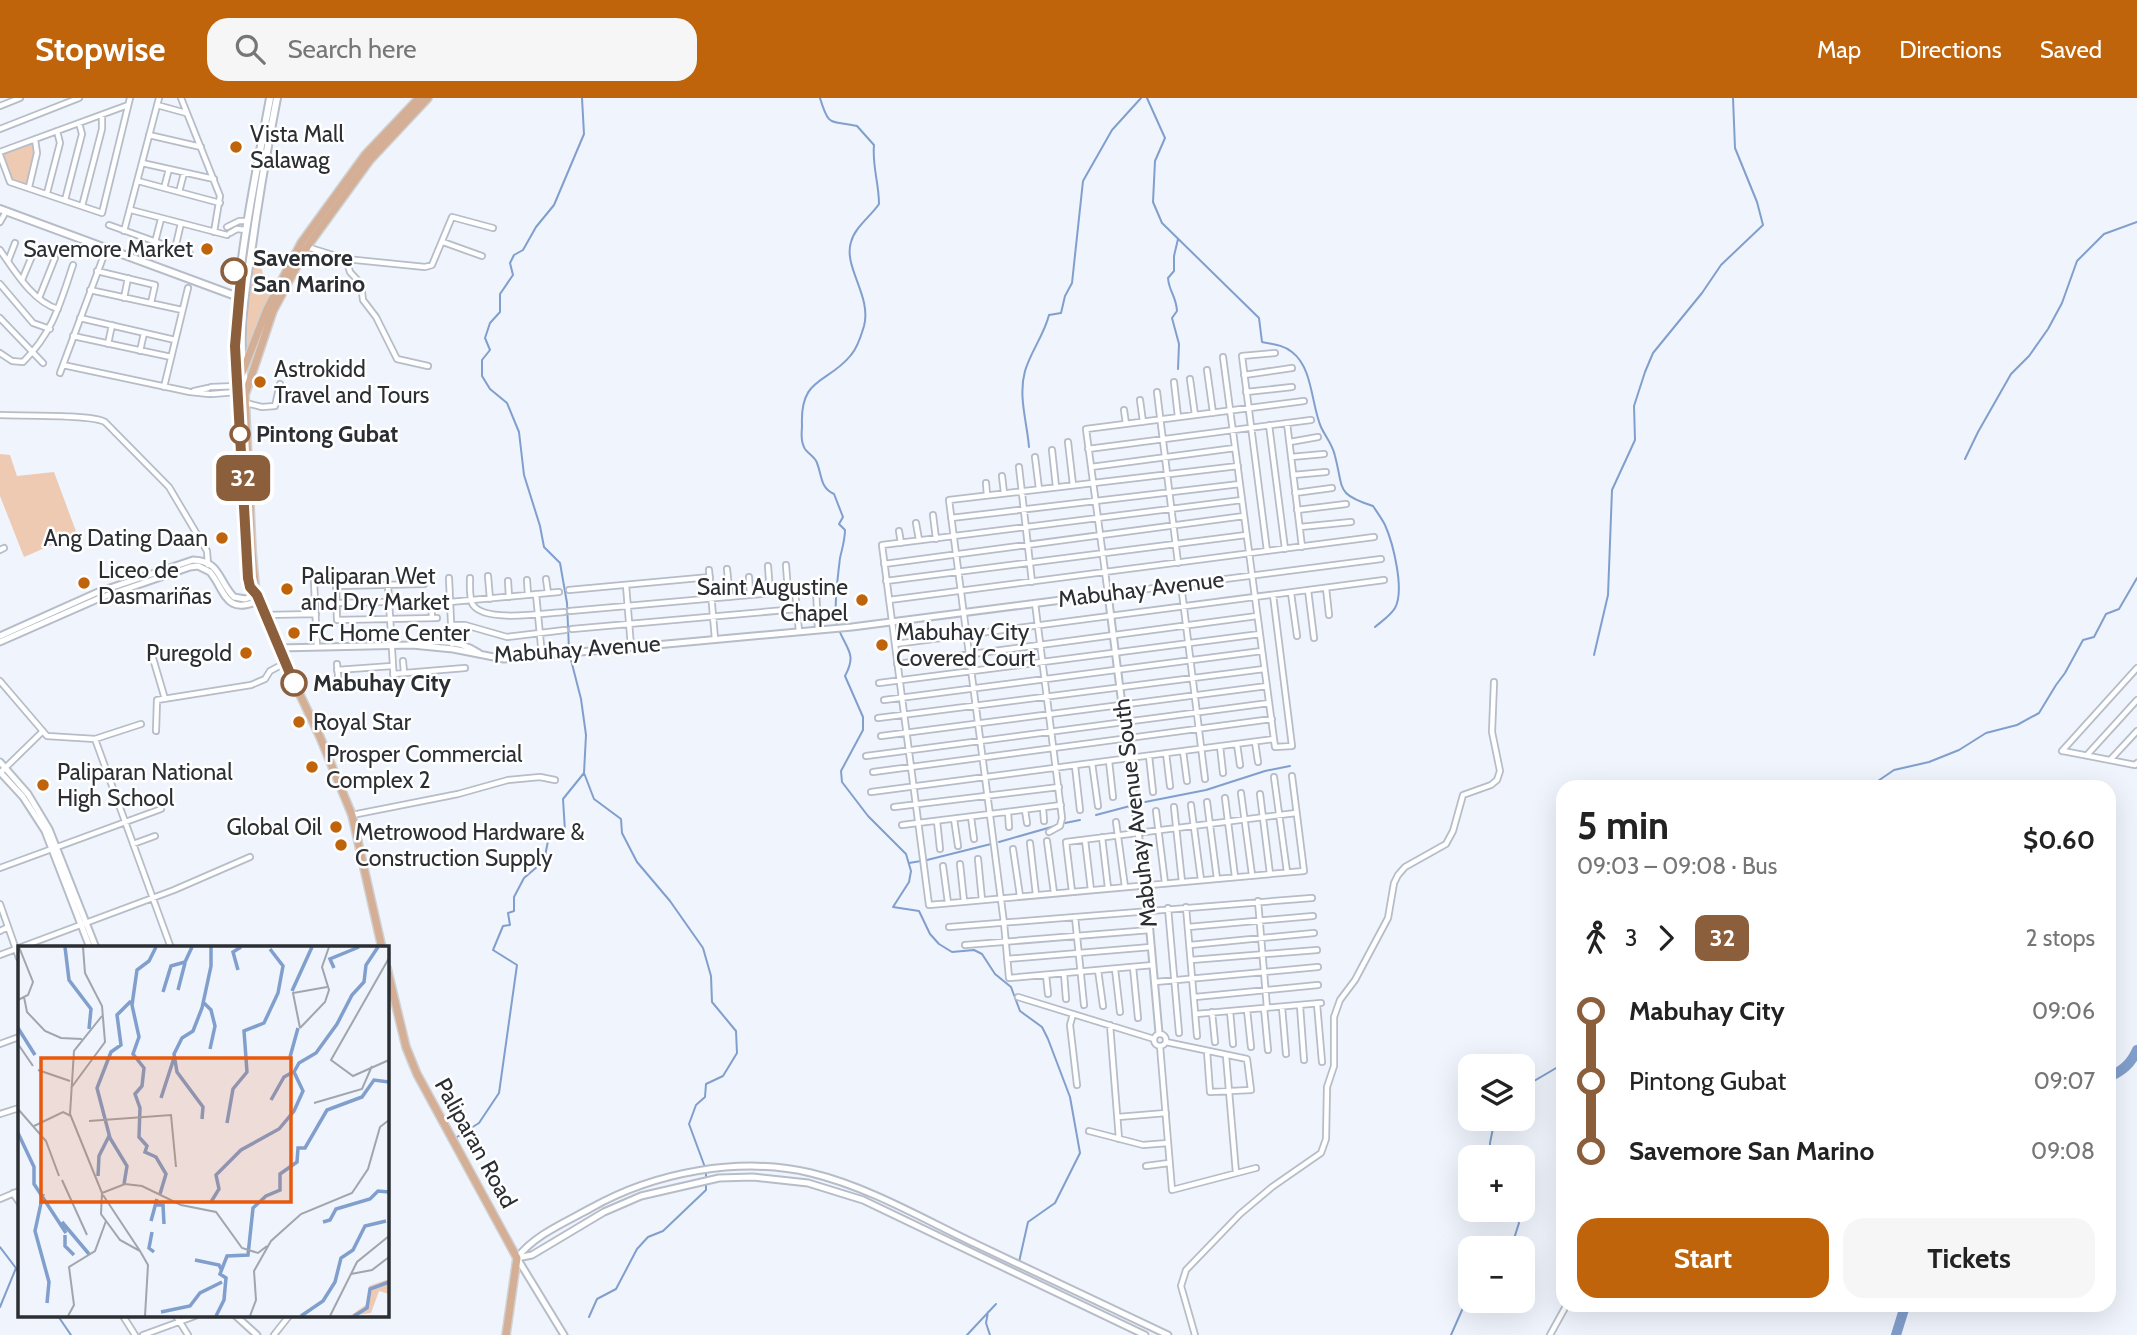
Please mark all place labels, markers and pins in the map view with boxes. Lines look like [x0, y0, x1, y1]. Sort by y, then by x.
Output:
place label: Vista Mall Salawag [250, 120, 344, 174]
marker: Vista Mall Salawag [228, 139, 244, 155]
place label: Savemore Market [23, 235, 193, 263]
marker: Savemore Market [199, 241, 215, 257]
place label: Savemore San Marino [253, 244, 365, 298]
marker: Savemore San Marino [221, 258, 247, 284]
place label: Astrokidd Travel and Tours [274, 355, 429, 409]
marker: Astrokidd Travel and Tours [252, 374, 268, 390]
place label: Pintong Gubat [256, 420, 398, 448]
marker: Pintong Gubat [230, 424, 250, 444]
place label: Ang Dating Daan [43, 524, 208, 552]
marker: Ang Dating Daan [214, 530, 230, 546]
place label: Liceo de Dasmariñas [98, 556, 212, 610]
place label: Paliparan Wet and Dry Market [301, 562, 450, 616]
place label: Saint Augustine Chapel [697, 573, 849, 627]
marker: Liceo de Dasmariñas [76, 575, 92, 591]
marker: Paliparan Wet and Dry Market [279, 581, 295, 597]
marker: Saint Augustine Chapel [854, 592, 870, 608]
place label: Mabuhay City Covered Court [896, 618, 1036, 672]
place label: FC Home Center [308, 619, 471, 647]
marker: FC Home Center [286, 625, 302, 641]
marker: Mabuhay City Covered Court [874, 637, 890, 653]
place label: Puregold [146, 639, 232, 667]
marker: Puregold [238, 645, 254, 661]
place label: Mabuhay City [313, 669, 451, 697]
marker: Mabuhay City [281, 670, 307, 696]
place label: Royal Star [313, 708, 412, 736]
marker: Royal Star [291, 714, 307, 730]
place label: Prosper Commercial Complex 2 [326, 740, 523, 794]
place label: Paliparan National High School [57, 758, 233, 812]
marker: Prosper Commercial Complex 2 [304, 759, 320, 775]
marker: Paliparan National High School [35, 777, 51, 793]
place label: Global Oil [226, 813, 323, 841]
place label: Metrowood Hardware & Construction Supply [355, 818, 585, 872]
marker: Global Oil [328, 819, 344, 835]
marker: Metrowood Hardware & Construction Supply [333, 837, 349, 853]

